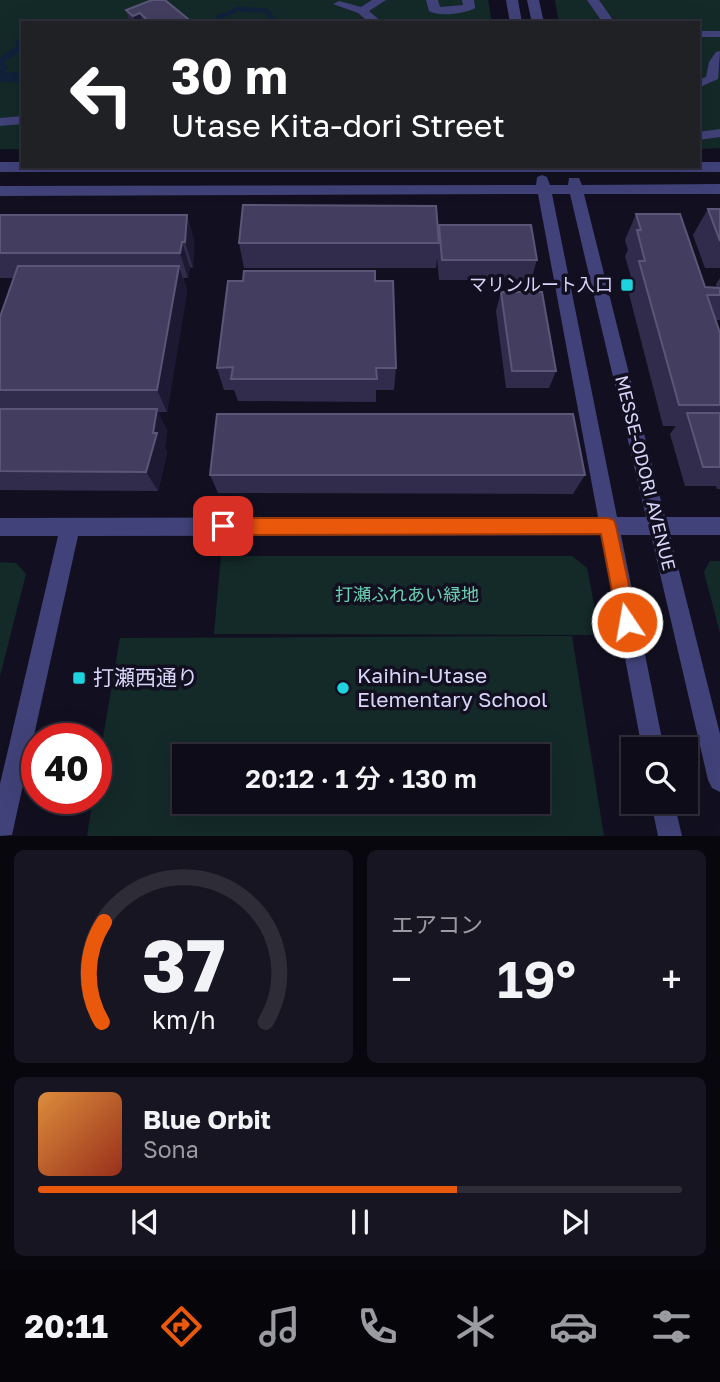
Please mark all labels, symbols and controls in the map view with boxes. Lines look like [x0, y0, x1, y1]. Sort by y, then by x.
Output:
text: 30 m [171, 46, 288, 105]
icon: left [56, 49, 147, 140]
text: Utase Kita-dori Street [171, 106, 505, 144]
place label: マリンルート入口 [469, 273, 613, 295]
marker: マリンルート入口 [619, 277, 635, 293]
street label: MESSE-ODORI AVENUE [611, 373, 681, 573]
pin [193, 496, 253, 556]
icon: arrive [204, 507, 242, 545]
park label: 打瀬ふれあい緑地 [335, 583, 479, 605]
position arrow [590, 585, 664, 659]
place label: Kaihin-Utase Elementary School [357, 662, 548, 712]
place label: 打瀬西通り [93, 664, 198, 690]
marker: 打瀬西通り [71, 670, 87, 686]
marker: Kaihin-Utase Elementary School [335, 680, 351, 696]
speed limit sign: 40 [21, 723, 112, 814]
map controls [621, 737, 698, 814]
button: search [621, 737, 698, 814]
text: 20:12 · 1 分 · 130 m [245, 763, 477, 794]
text: エアコン [391, 910, 483, 938]
text: 37 [141, 922, 226, 1009]
text: 19° [497, 947, 576, 1009]
text: − [391, 956, 412, 1001]
text: + [661, 956, 682, 1001]
text: km/h [152, 1004, 215, 1035]
text: Blue Orbit [143, 1104, 271, 1135]
text: Sona [143, 1135, 199, 1163]
icon: previous [126, 1203, 164, 1241]
icon: pause [341, 1203, 379, 1241]
icon: next [556, 1203, 594, 1241]
icon: directions [157, 1302, 206, 1351]
icon: music [255, 1302, 304, 1351]
icon: phone [353, 1302, 402, 1351]
icon: climate [451, 1302, 500, 1351]
icon: car [549, 1302, 598, 1351]
icon: filters [647, 1302, 696, 1351]
text: 20:11 [24, 1307, 108, 1345]

